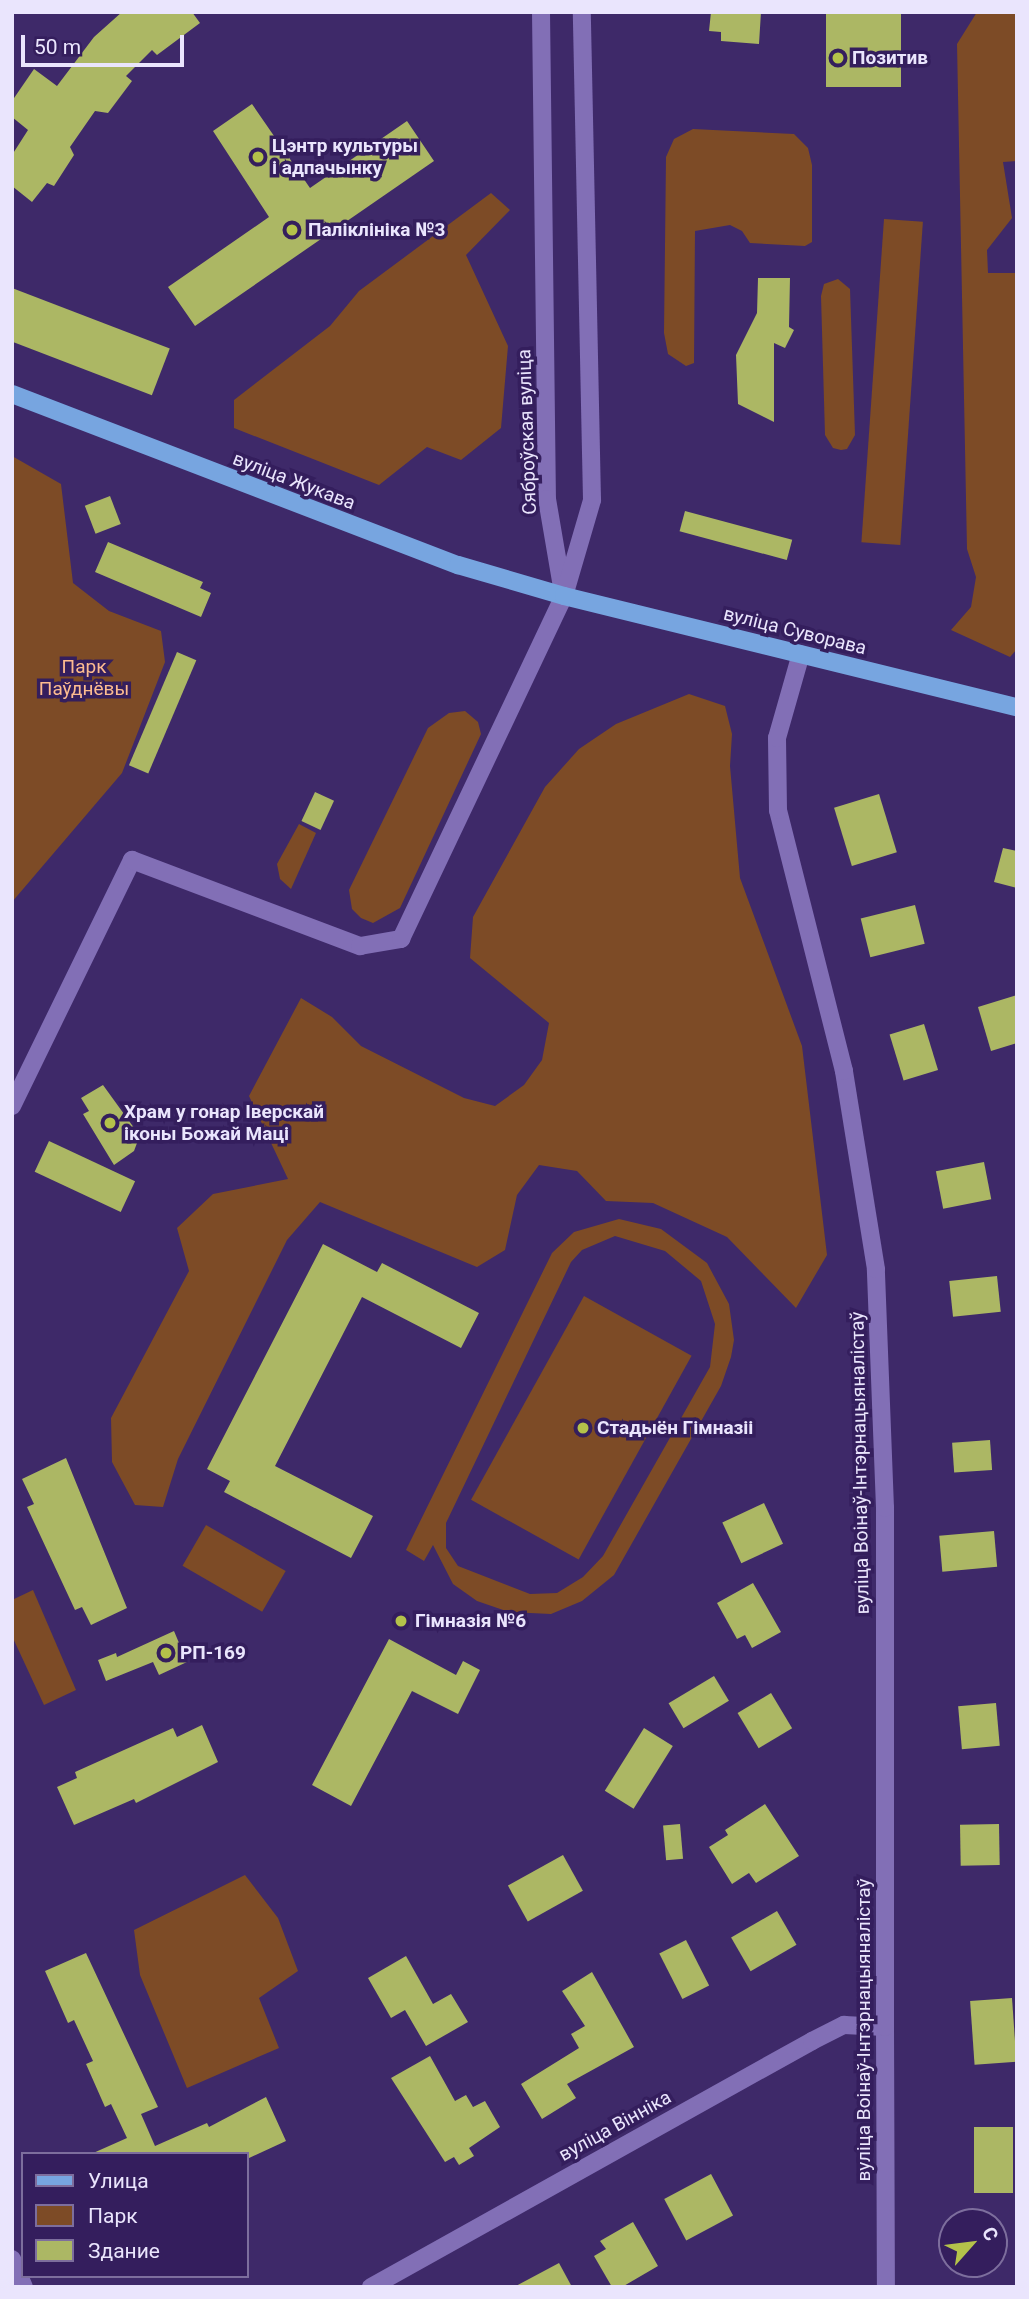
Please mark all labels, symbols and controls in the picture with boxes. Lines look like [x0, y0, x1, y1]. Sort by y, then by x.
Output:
scale bar [24, 21, 187, 65]
text: 50 m [34, 35, 81, 59]
place label: Позитив [852, 47, 928, 69]
marker: Позитив [830, 50, 846, 66]
place label: Цэнтр культуры і адпачынку [272, 135, 418, 179]
marker: Цэнтр культуры і адпачынку [250, 149, 266, 165]
place label: Паліклініка №3 [308, 219, 445, 241]
marker: Паліклініка №3 [282, 220, 302, 240]
street label: Сяброўская вуліца [513, 349, 541, 515]
street label: вуліца Жукава [230, 447, 358, 515]
street label: вуліца Суворава [721, 602, 869, 660]
park label: Парк Паўднёвы [39, 656, 129, 700]
place label: Храм у гонар Іверскай іконы Божай Маці [124, 1101, 324, 1145]
marker: Храм у гонар Іверскай іконы Божай Маці [102, 1115, 118, 1131]
street label: вуліца Воінаў-Інтэрнацыяналістаў [846, 1311, 874, 1615]
place label: Стадыён Гімназіі [597, 1417, 753, 1439]
marker: Стадыён Гімназіі [575, 1420, 591, 1436]
place label: Гімназія №6 [415, 1610, 526, 1632]
marker: Гімназія №6 [393, 1613, 409, 1629]
place label: РП-169 [180, 1642, 246, 1664]
marker: РП-169 [158, 1645, 174, 1661]
street label: вуліца Воінаў-Інтэрнацыяналістаў [853, 1879, 875, 2181]
street label: вуліца Вінніка [555, 2086, 675, 2166]
legend [21, 2152, 248, 2278]
text: Улица [88, 2169, 149, 2193]
text: Парк [88, 2204, 138, 2228]
north arrow [938, 2208, 1008, 2278]
text: С [977, 2223, 1003, 2245]
text: Здание [88, 2239, 160, 2263]

